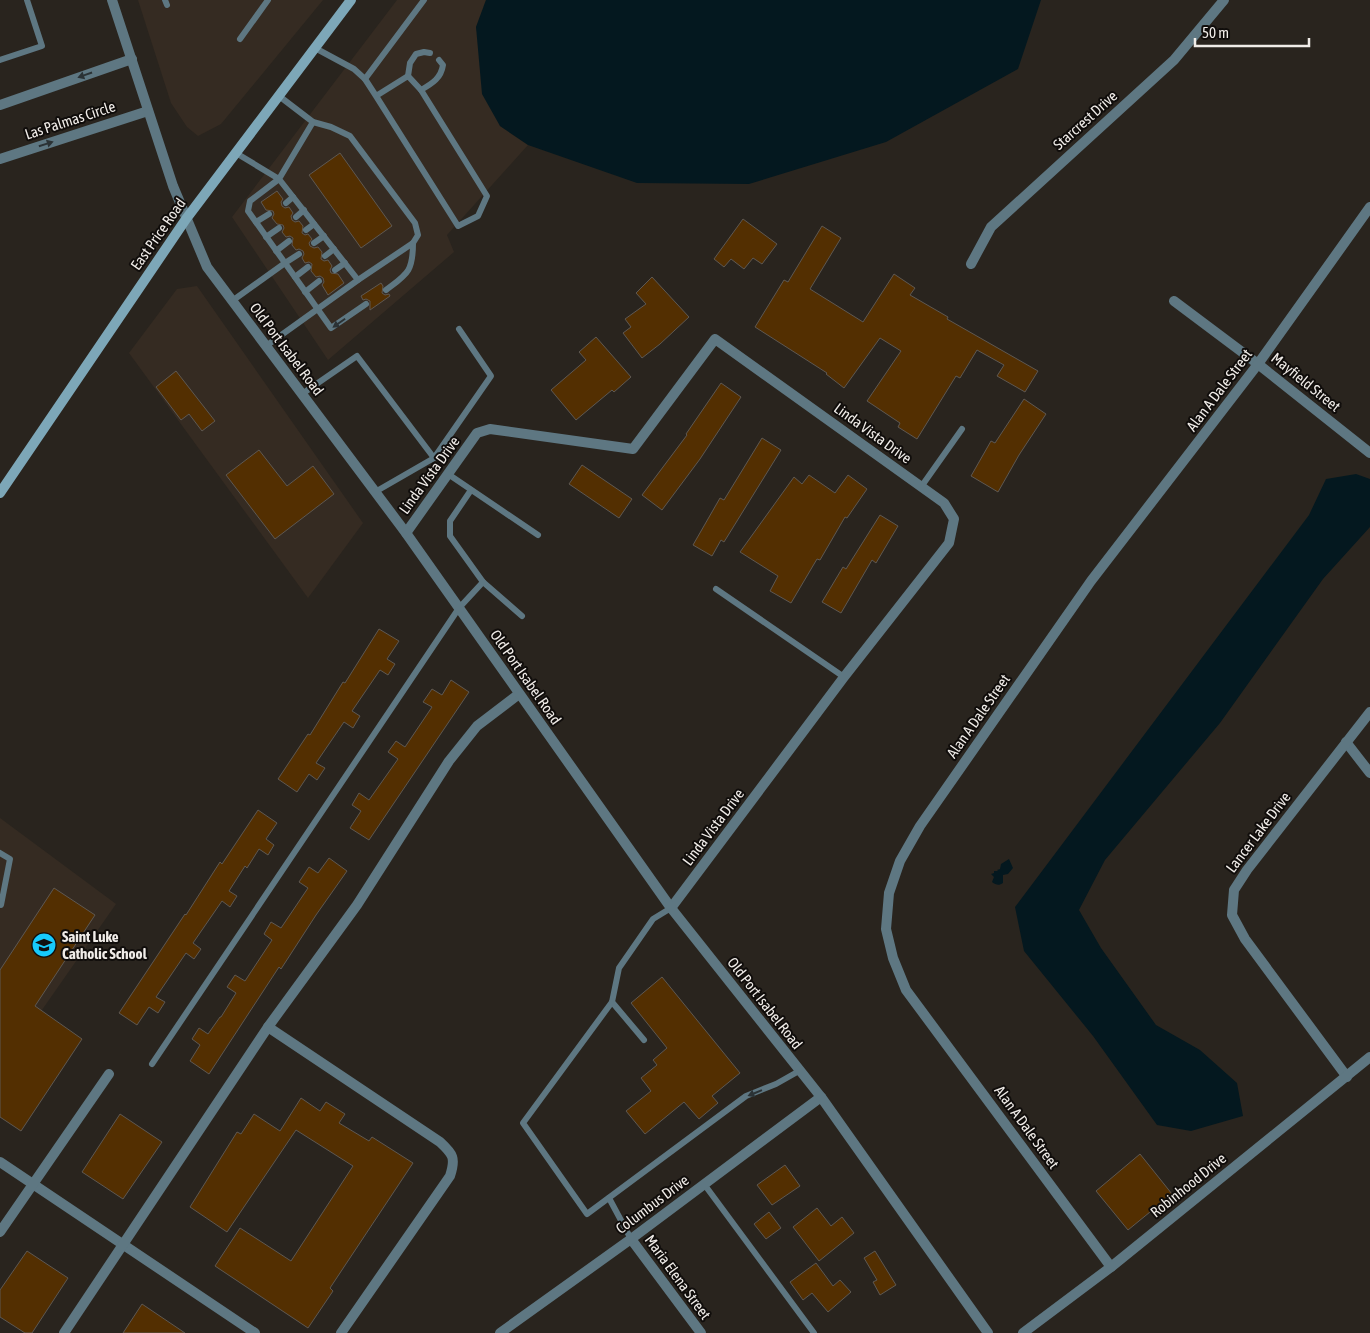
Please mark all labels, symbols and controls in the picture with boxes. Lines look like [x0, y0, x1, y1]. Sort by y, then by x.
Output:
scale bar [1195, 15, 1309, 47]
text: 50 m [1202, 24, 1229, 41]
one-way arrow [78, 72, 93, 79]
street label: Starcrest Drive [1050, 87, 1120, 153]
street label: Las Palmas Circle [23, 97, 118, 143]
one-way arrow [39, 139, 54, 147]
street label: East Price Road [127, 195, 189, 273]
street label: Old Port Isabel Road [247, 299, 327, 399]
one-way arrow [332, 318, 345, 328]
street label: Alan A Dale Street [1183, 346, 1255, 434]
street label: Mayfield Street [1268, 349, 1344, 415]
street label: Linda Vista Drive [831, 399, 915, 467]
street label: Linda Vista Drive [395, 433, 463, 517]
street label: Old Port Isabel Road [487, 627, 565, 727]
street label: Alan A Dale Street [943, 671, 1013, 761]
street label: Linda Vista Drive [679, 785, 747, 869]
street label: Lancer Lake Drive [1222, 788, 1294, 875]
place label: Saint Luke Catholic School [62, 928, 148, 962]
school or university icon: Saint Luke Catholic School [31, 932, 57, 958]
street label: Old Port Isabel Road [724, 954, 806, 1052]
street label: Alan A Dale Street [991, 1082, 1063, 1172]
one-way arrow [748, 1089, 762, 1097]
street label: Robinhood Drive [1147, 1149, 1229, 1221]
street label: Columbus Drive [612, 1171, 692, 1237]
street label: Maria Elena Street [642, 1231, 714, 1323]

